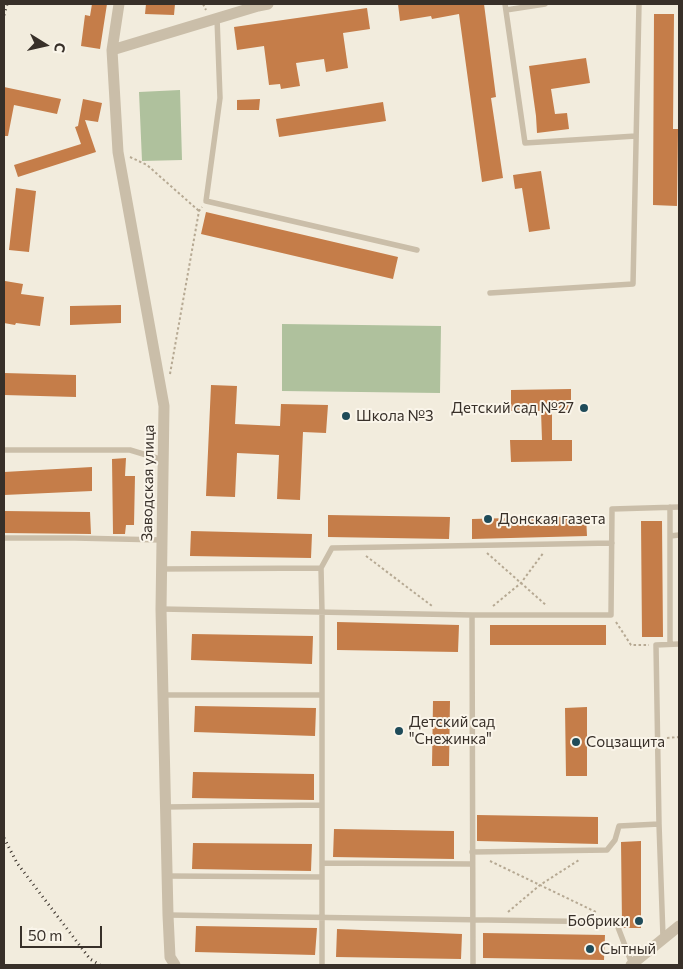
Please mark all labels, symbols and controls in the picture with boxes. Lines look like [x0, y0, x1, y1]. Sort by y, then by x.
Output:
north arrow [20, 20, 70, 70]
text: С [51, 41, 69, 54]
place label: Детский сад №27 [451, 399, 574, 417]
marker: Детский сад №27 [578, 402, 590, 414]
place label: Школа №3 [356, 407, 434, 425]
marker: Школа №3 [340, 410, 352, 422]
street label: Заводская улица [138, 424, 158, 542]
place label: Донская газета [498, 510, 606, 528]
marker: Донская газета [482, 513, 494, 525]
place label: Детский сад "Снежинка" [409, 713, 495, 748]
marker: Детский сад "Снежинка" [393, 725, 405, 737]
place label: Соцзащита [586, 733, 665, 751]
marker: Соцзащита [570, 736, 582, 748]
place label: Бобрики [568, 912, 629, 930]
marker: Бобрики [633, 915, 645, 927]
scale bar [22, 916, 105, 948]
text: 50 m [28, 926, 62, 944]
place label: Сытный [600, 940, 656, 958]
marker: Сытный [584, 943, 596, 955]

